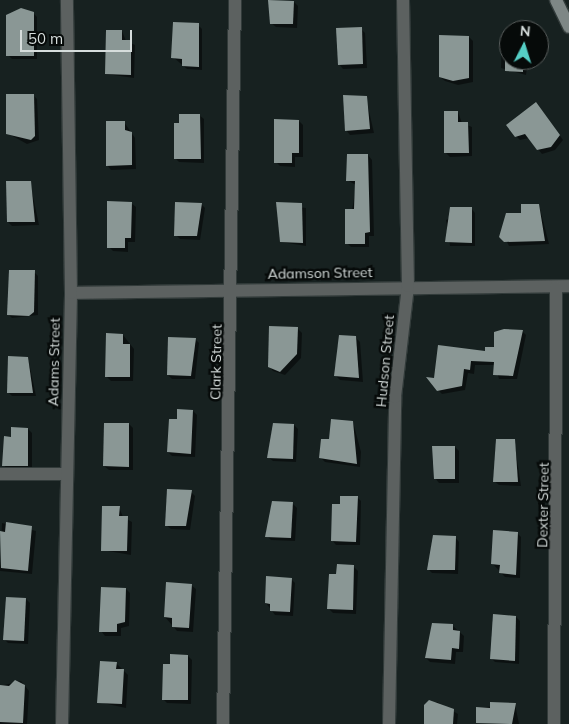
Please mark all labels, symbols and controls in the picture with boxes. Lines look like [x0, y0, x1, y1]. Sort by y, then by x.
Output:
scale bar [22, 20, 135, 52]
north arrow [499, 20, 549, 70]
text: N [519, 22, 531, 40]
text: 50 m [28, 29, 63, 48]
street label: Adamson Street [267, 264, 373, 282]
street label: Hudson Street [373, 314, 397, 408]
street label: Adams Street [45, 318, 63, 406]
street label: Clark Street [207, 324, 225, 400]
street label: Dexter Street [534, 462, 552, 548]

